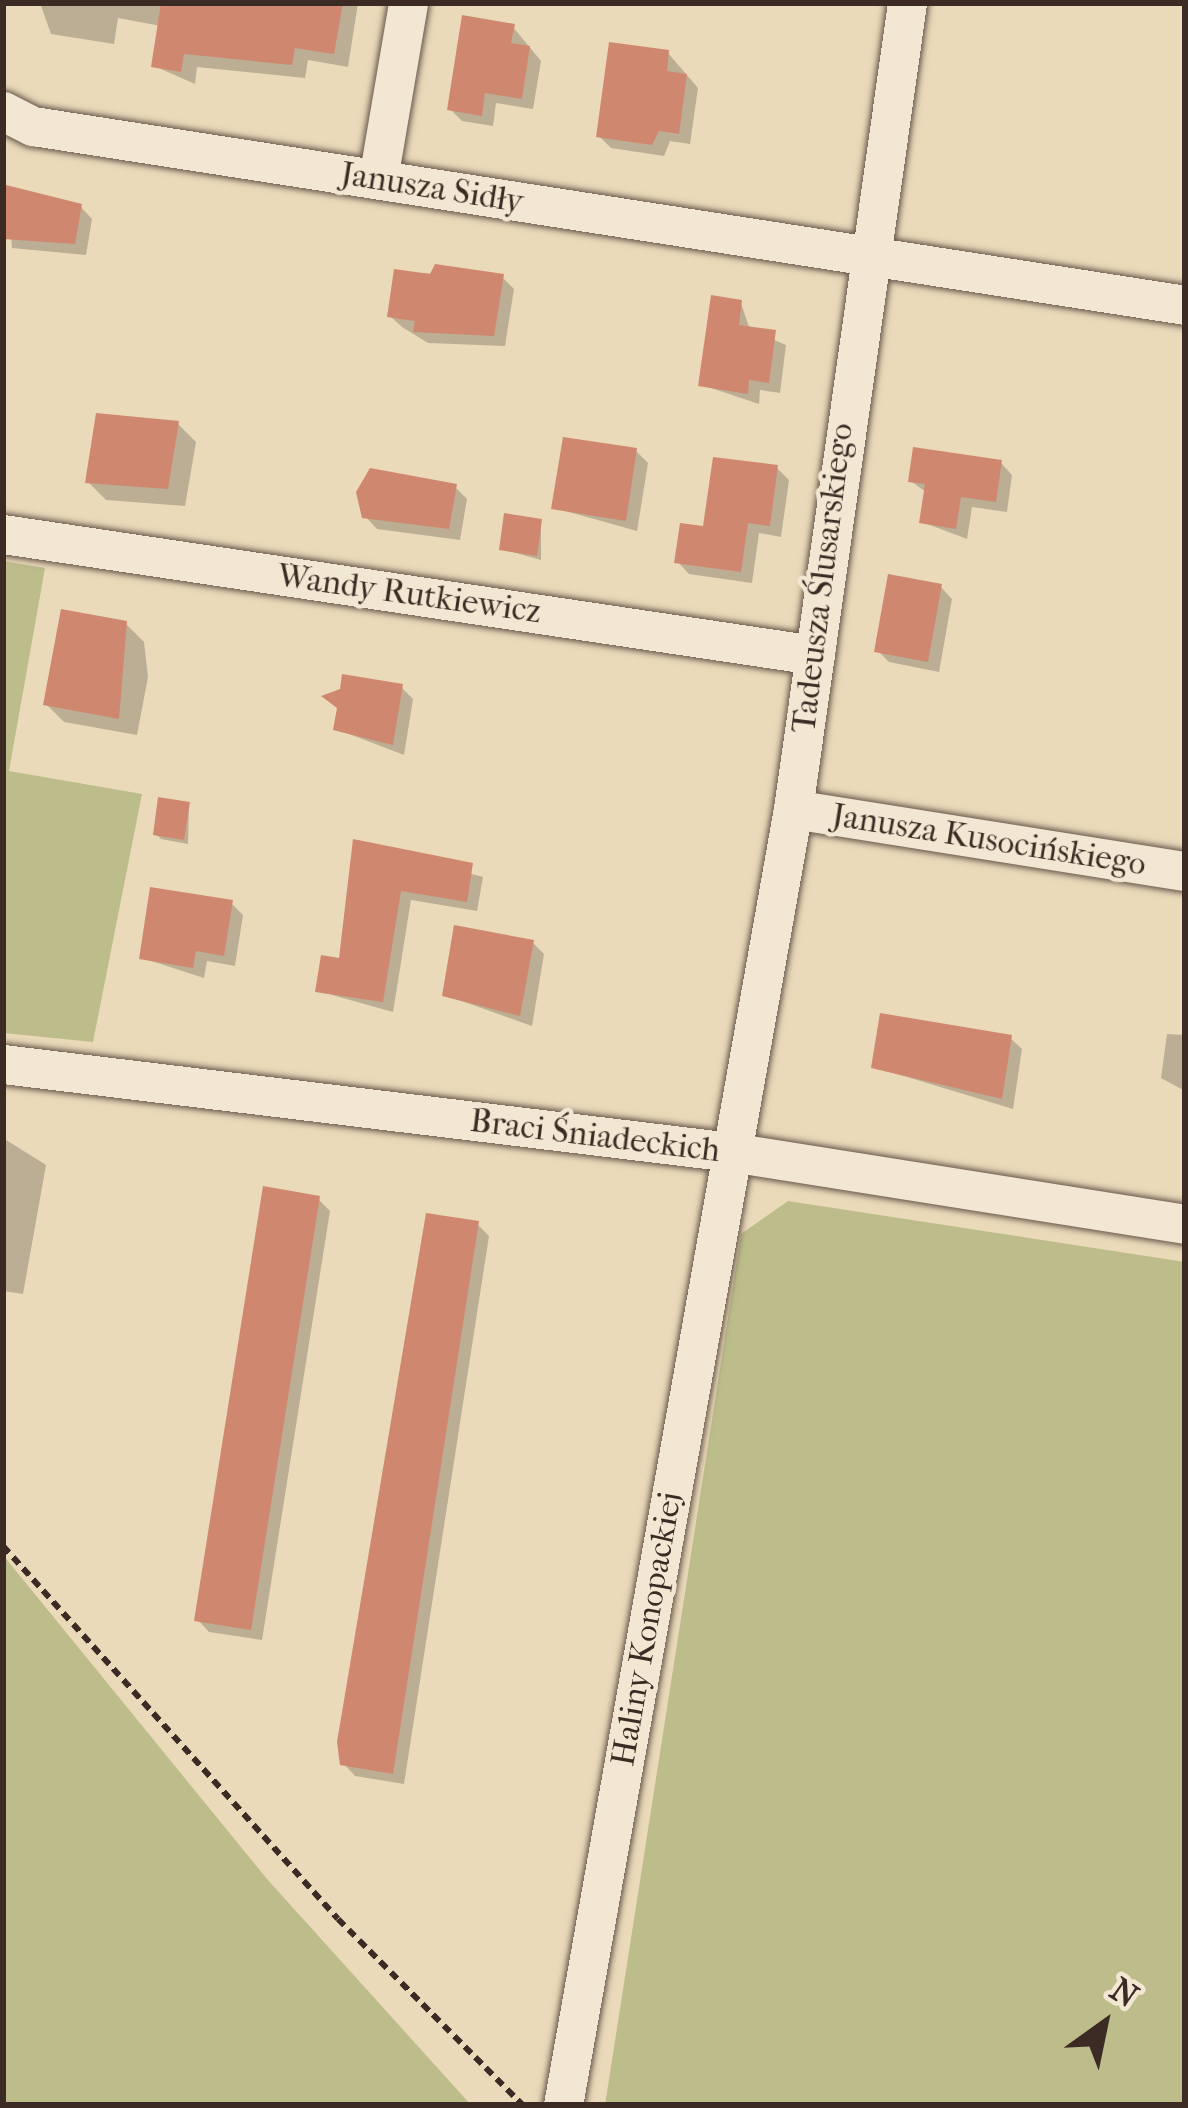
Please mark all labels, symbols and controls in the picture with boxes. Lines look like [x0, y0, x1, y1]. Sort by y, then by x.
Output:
street label: Janusza Sidły [338, 154, 526, 222]
street label: Tadeusza Ślusarskiego [784, 421, 862, 735]
street label: Wandy Rutkiewicz [274, 556, 544, 632]
street label: Janusza Kusocińskiego [829, 796, 1149, 884]
street label: Braci Śniadeckich [468, 1101, 722, 1171]
street label: Haliny Konopackiej [603, 1489, 691, 1769]
north arrow [1044, 1964, 1164, 2084]
text: N [1103, 1970, 1145, 2017]

